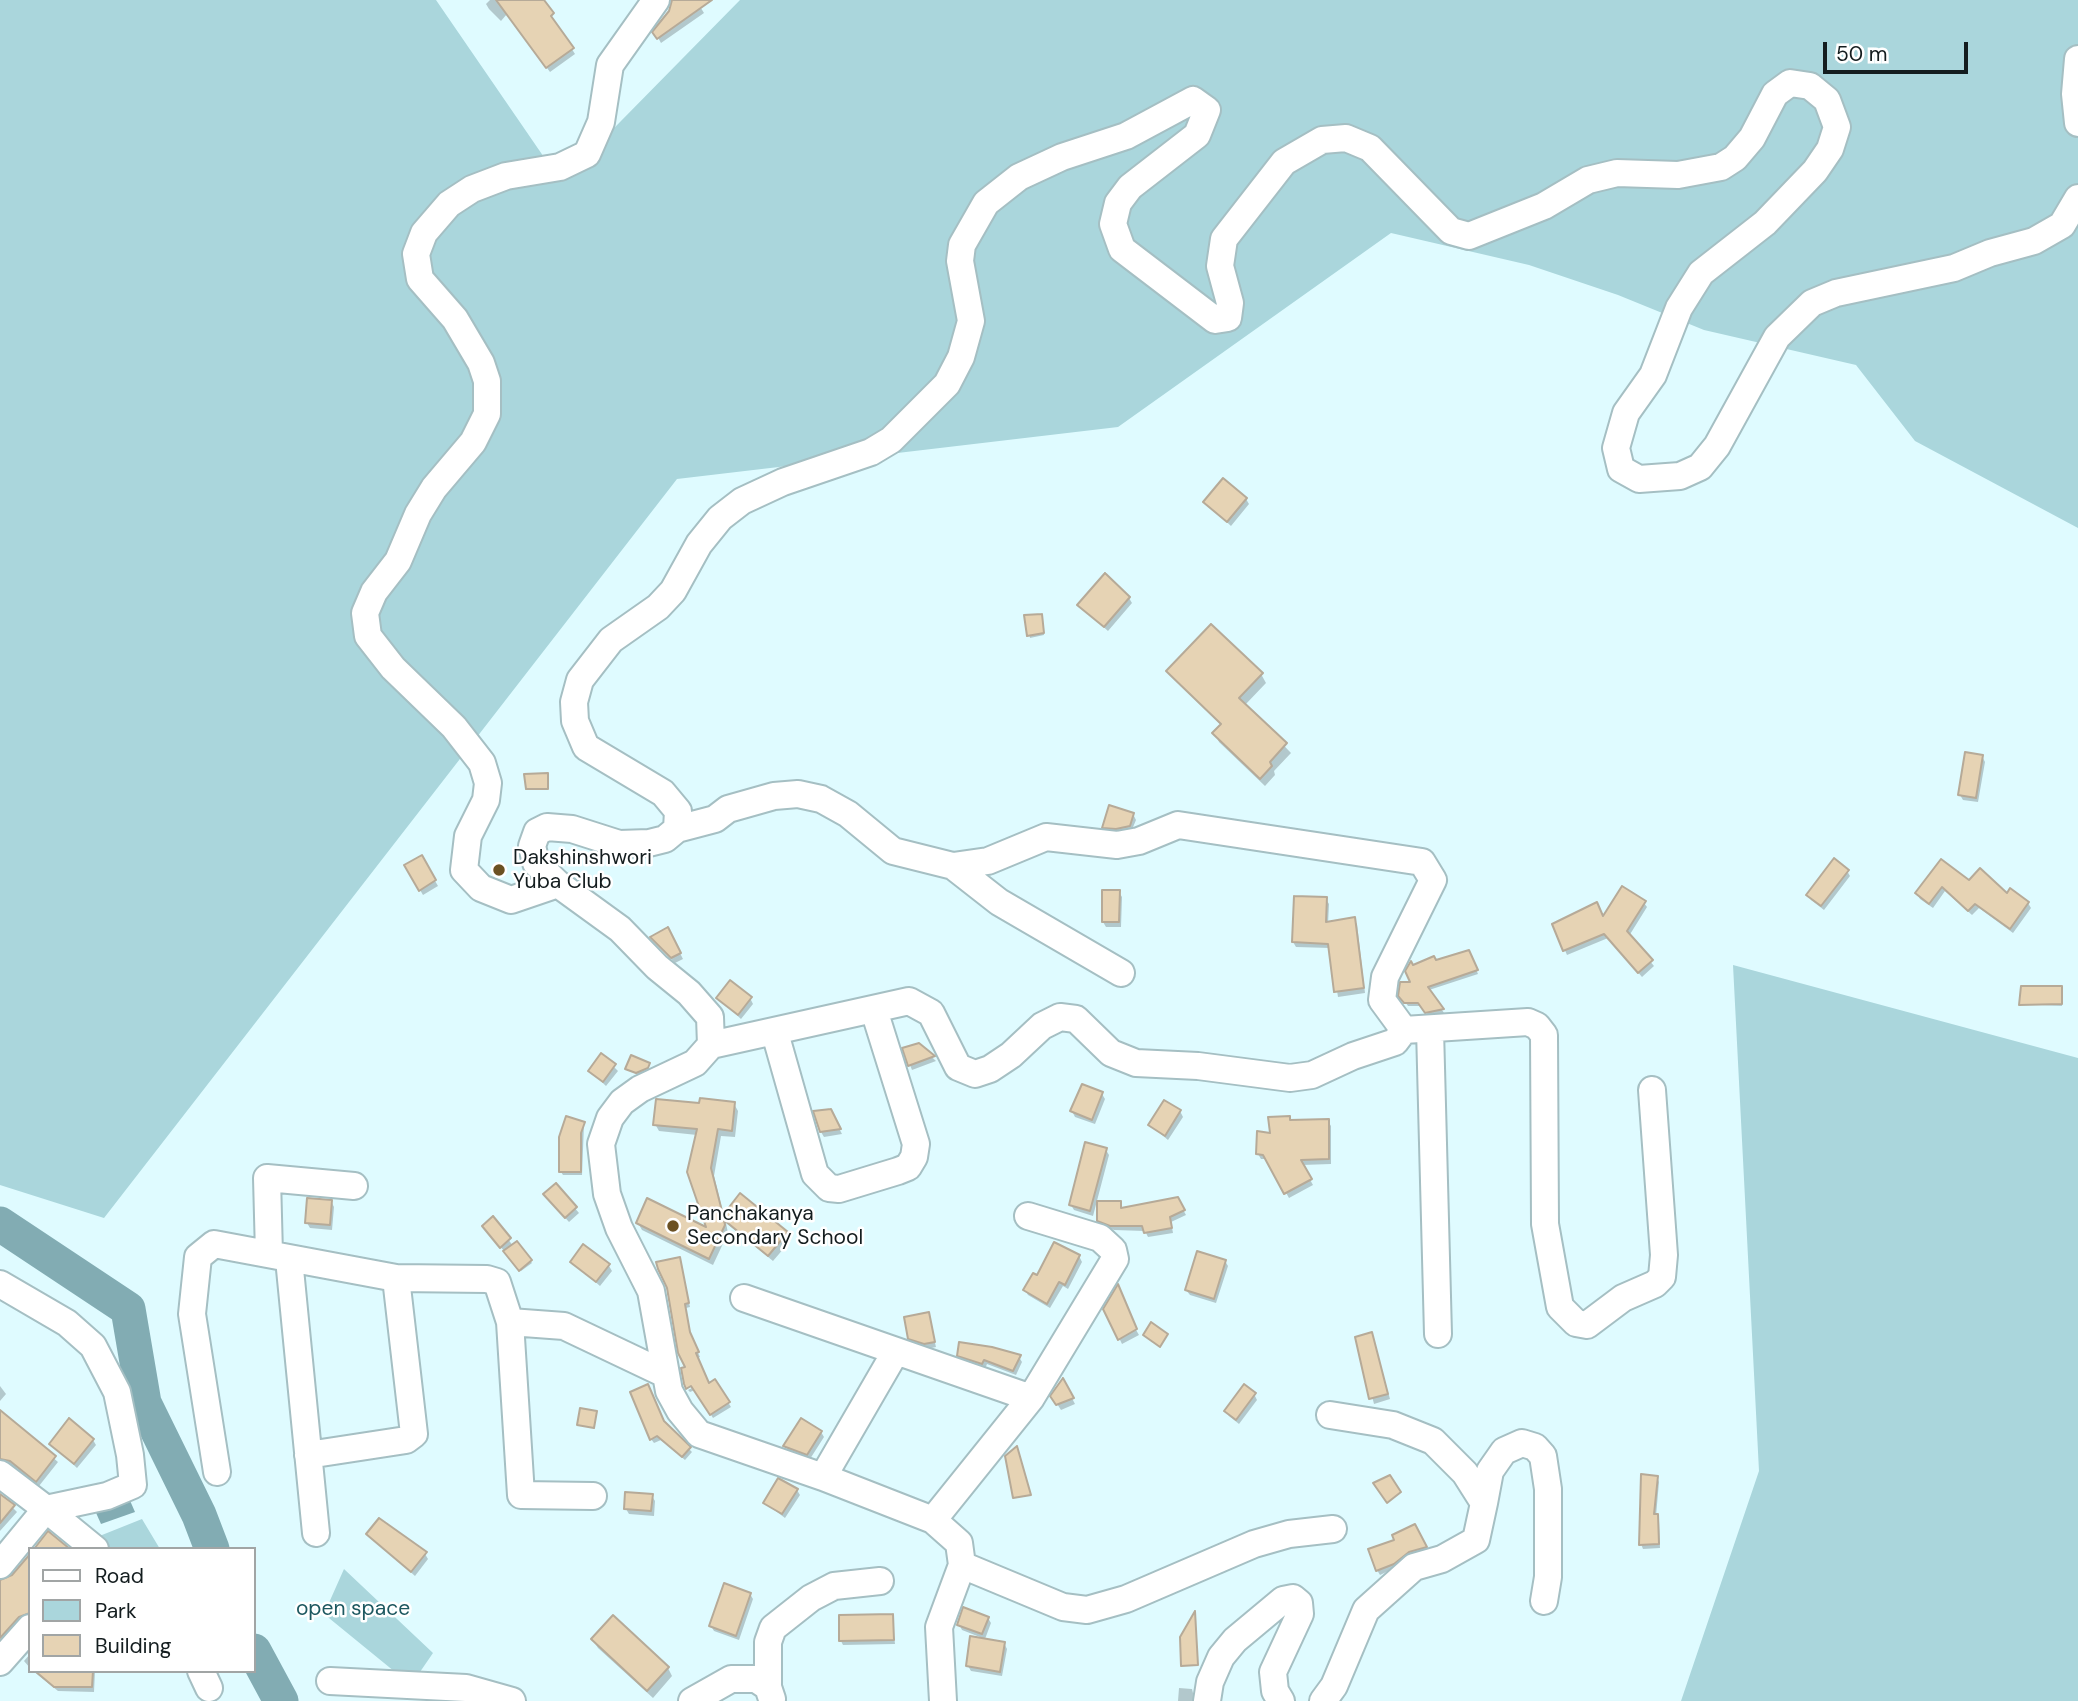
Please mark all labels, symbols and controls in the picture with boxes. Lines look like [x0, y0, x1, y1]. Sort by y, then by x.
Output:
scale bar [1826, 28, 1971, 72]
text: 50 m [1836, 40, 1887, 68]
place label: Dakshinshwori Yuba Club [513, 845, 652, 895]
marker: Dakshinshwori Yuba Club [491, 862, 507, 878]
place label: Panchakanya Secondary School [687, 1201, 863, 1251]
marker: Panchakanya Secondary School [665, 1218, 681, 1234]
legend [28, 1547, 256, 1673]
text: Road [95, 1562, 144, 1590]
park label: open space [296, 1596, 410, 1622]
text: Park [95, 1597, 136, 1625]
text: Building [95, 1632, 171, 1660]

